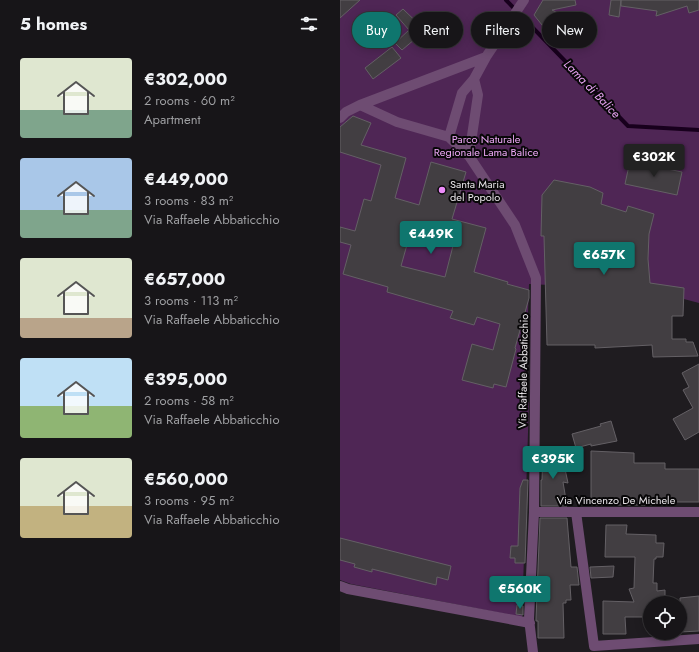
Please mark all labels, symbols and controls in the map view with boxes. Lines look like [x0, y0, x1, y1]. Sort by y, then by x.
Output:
text: 5 homes [20, 12, 87, 36]
chip: Buy [352, 12, 401, 48]
chip: Rent [409, 12, 463, 48]
chip: Filters [471, 12, 534, 48]
chip: New [542, 12, 597, 48]
icon: filters [298, 13, 320, 35]
water label: Lama di Balice [560, 56, 624, 122]
text: €302,000 [144, 67, 227, 91]
icon: home [52, 74, 100, 122]
text: 2 rooms · 60 m² [144, 91, 235, 110]
text: Apartment [144, 110, 201, 129]
park label: Parco Naturale Regionale Lama Balice [434, 131, 539, 160]
pin: €302K [626, 144, 682, 178]
text: €302K [633, 147, 675, 166]
text: €449,000 [144, 167, 228, 191]
icon: home [52, 174, 100, 222]
place label: Santa Maria del Popolo [450, 176, 504, 205]
marker: Santa Maria del Popolo [437, 185, 447, 195]
text: 3 rooms · 83 m² [144, 191, 233, 210]
text: Via Raffaele Abbaticchio [144, 210, 280, 229]
pin: €449K [403, 221, 459, 255]
text: €449K [409, 224, 453, 243]
pin: €657K [576, 242, 632, 276]
text: €657K [583, 245, 625, 264]
text: €657,000 [144, 267, 225, 291]
icon: home [52, 274, 100, 322]
text: 3 rooms · 113 m² [144, 291, 238, 310]
text: Via Raffaele Abbaticchio [144, 310, 280, 329]
street label: Via Raffaele Abbaticchio [514, 314, 532, 428]
text: €395,000 [144, 367, 227, 391]
icon: home [52, 374, 100, 422]
text: 2 rooms · 58 m² [144, 391, 234, 410]
text: Via Raffaele Abbaticchio [144, 410, 280, 429]
pin: €395K [525, 446, 581, 480]
text: €395K [532, 449, 574, 468]
text: €560,000 [144, 467, 228, 491]
icon: home [52, 474, 100, 522]
text: 3 rooms · 95 m² [144, 491, 234, 510]
street label: Via Vincenzo De Michele [557, 492, 676, 508]
text: Via Raffaele Abbaticchio [144, 510, 280, 529]
pin: €560K [492, 576, 548, 610]
text: €560K [498, 579, 542, 598]
map controls [643, 596, 687, 640]
button: locate [643, 596, 687, 640]

